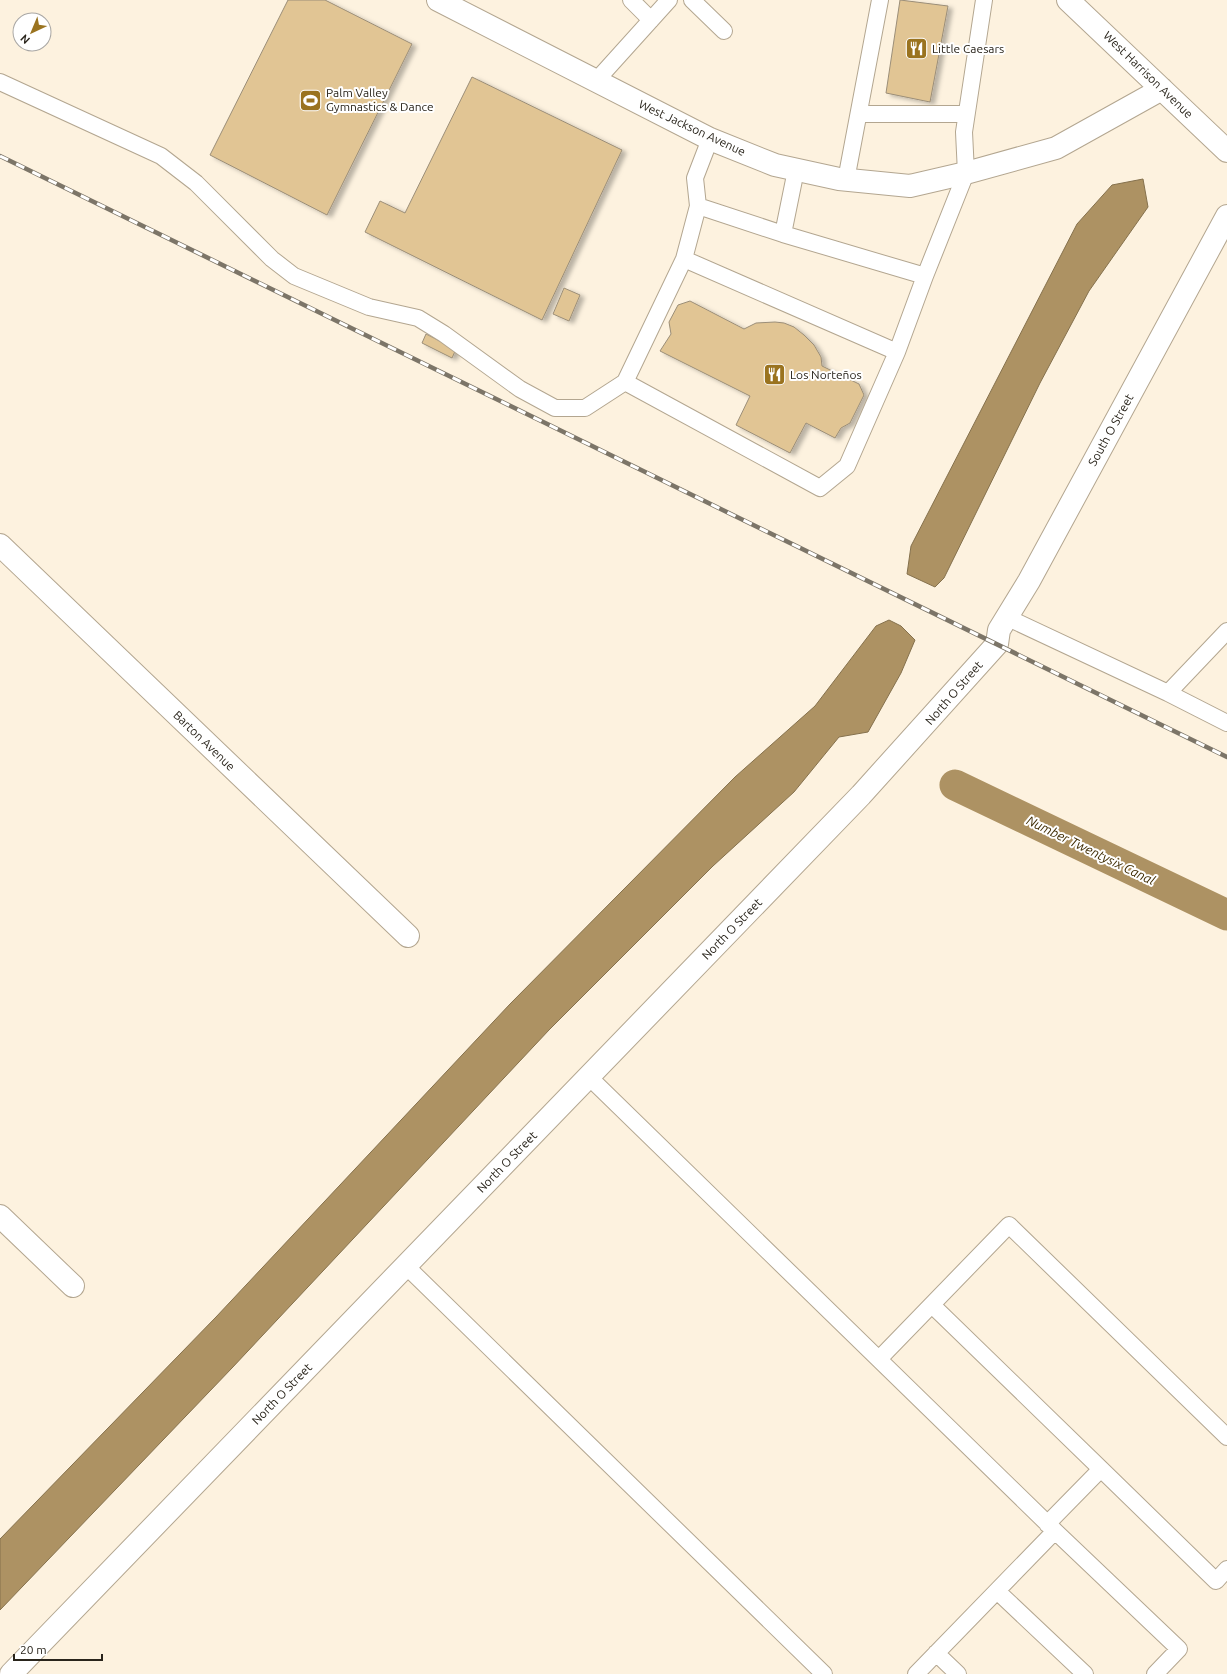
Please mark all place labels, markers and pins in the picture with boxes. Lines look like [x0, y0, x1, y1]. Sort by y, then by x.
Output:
restaurant icon: Little Caesars [903, 36, 929, 62]
place label: Little Caesars [932, 42, 1004, 55]
place label: Palm Valley Gymnastics & Dance [326, 86, 434, 113]
sports icon: Palm Valley Gymnastics & Dance [298, 87, 324, 113]
restaurant icon: Los Norteños [761, 362, 787, 388]
place label: Los Norteños [790, 368, 862, 381]

